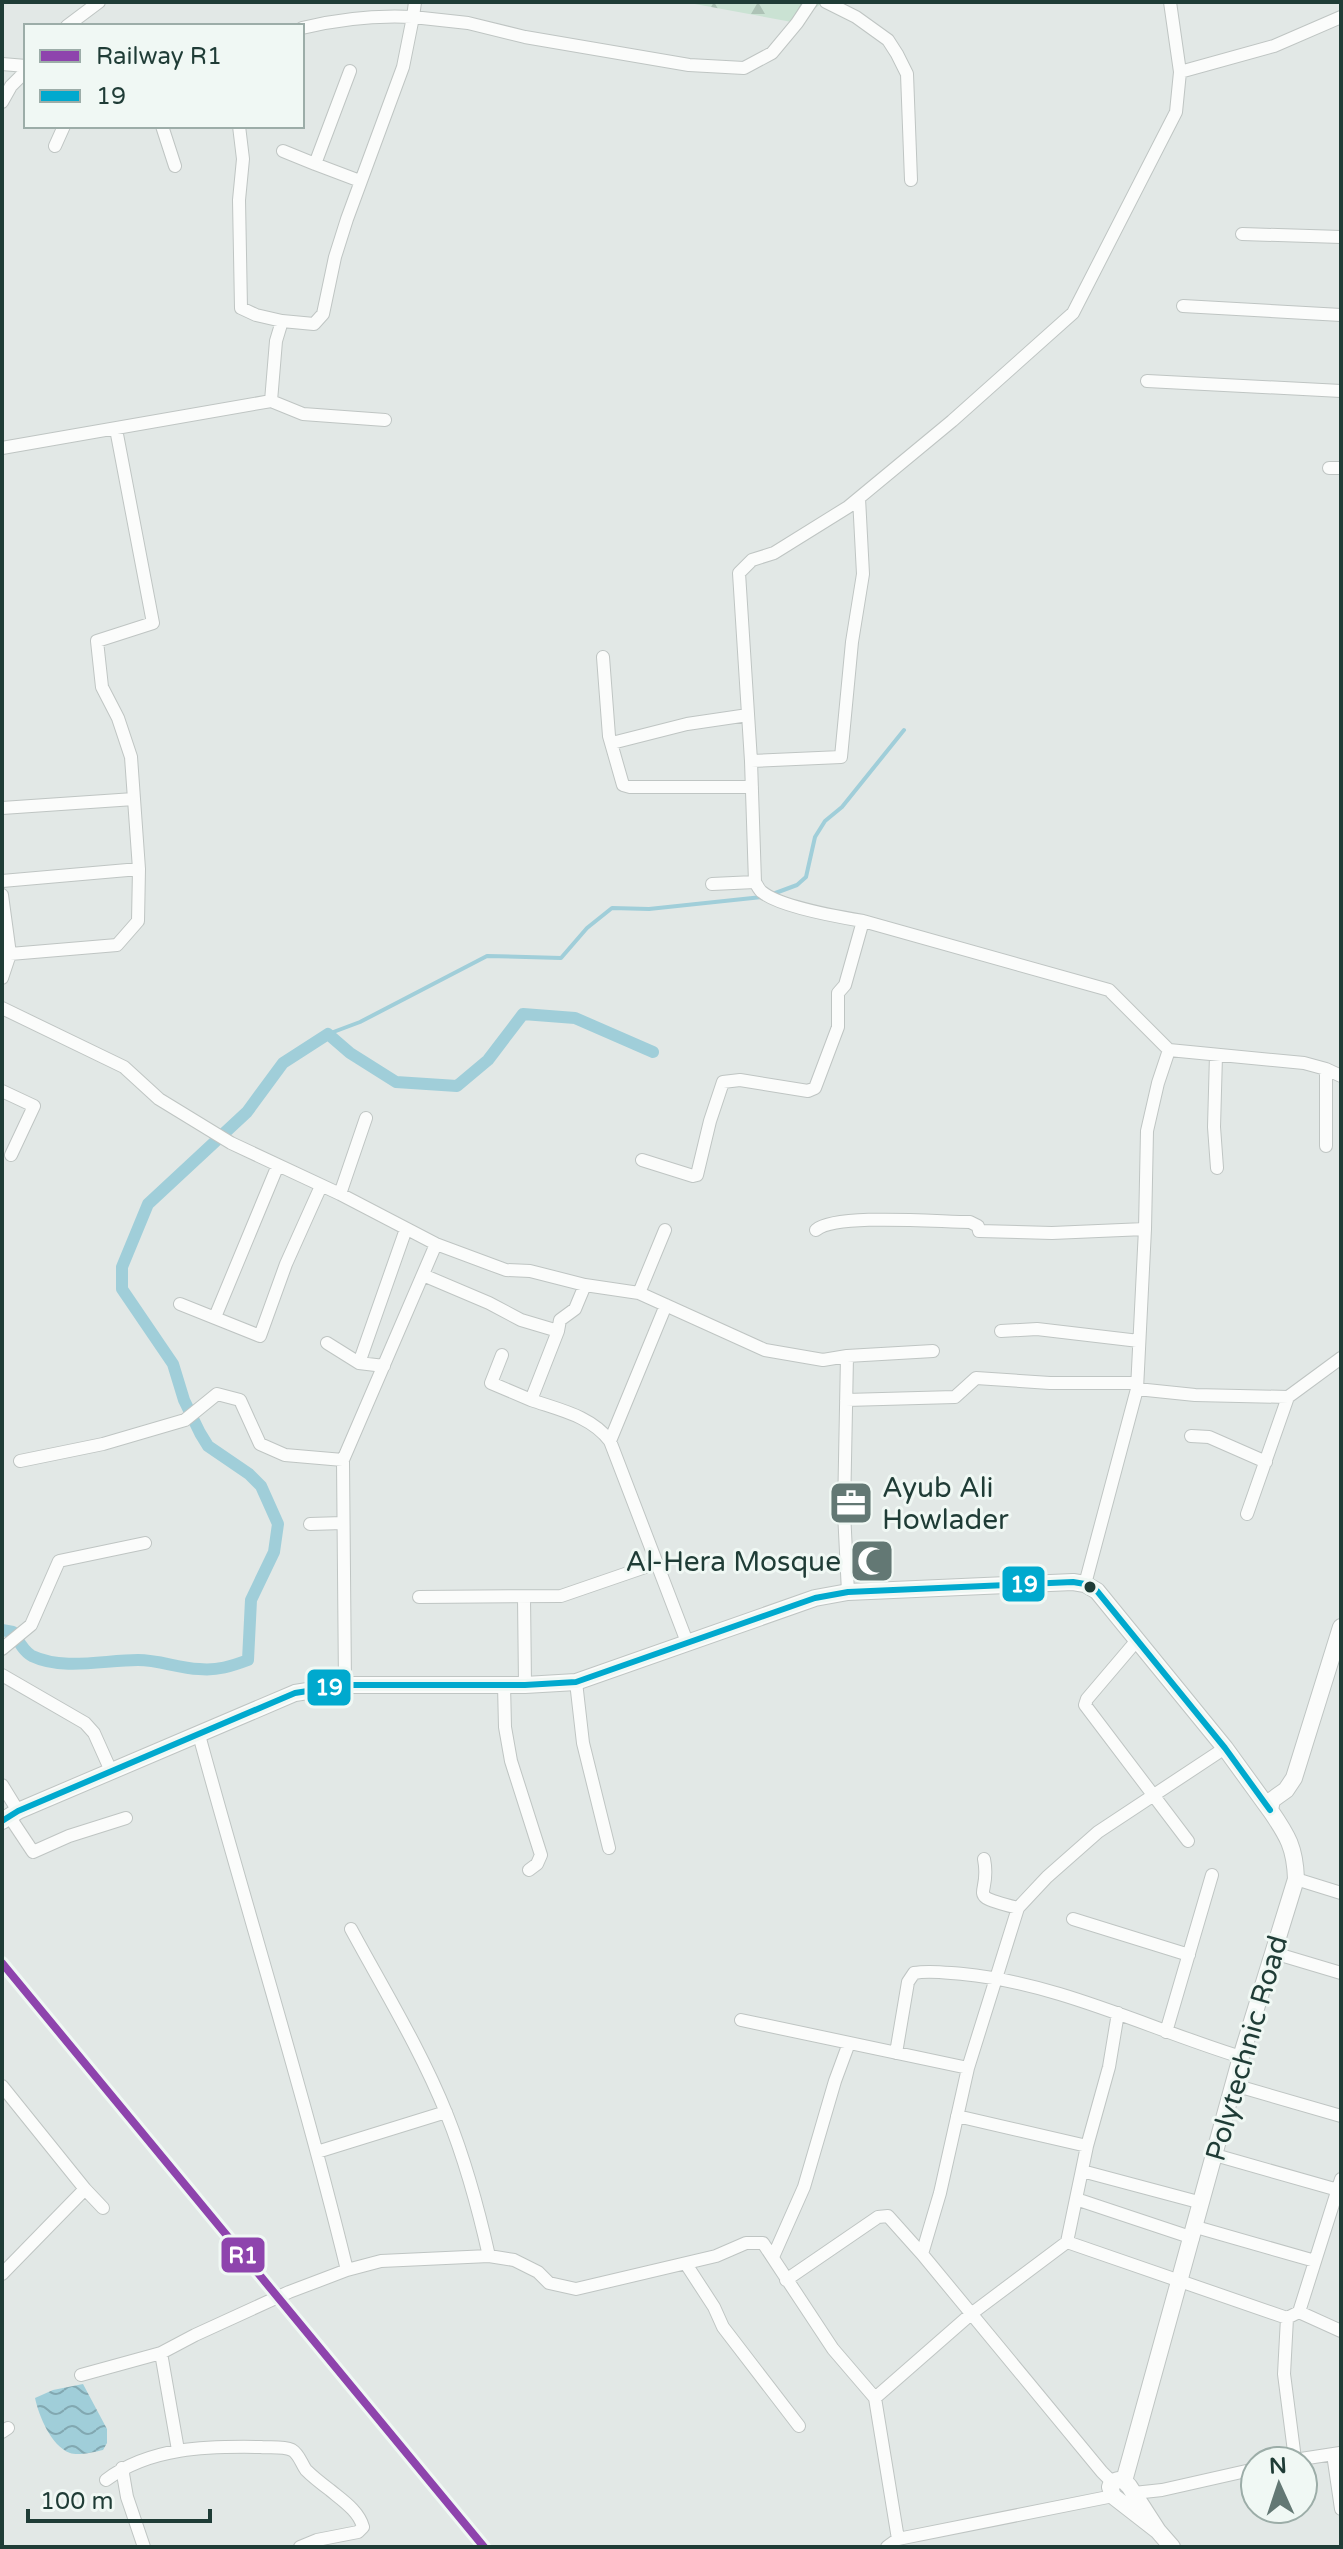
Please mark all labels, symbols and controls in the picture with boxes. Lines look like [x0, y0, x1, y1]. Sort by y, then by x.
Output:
legend [24, 24, 304, 128]
text: Railway R1 [96, 42, 222, 71]
text: 19 [96, 82, 126, 111]
place label: Ayub Ali Howlader [882, 1471, 1009, 1537]
office icon: Ayub Ali Howlader [827, 1479, 875, 1527]
mosque icon: Al-Hera Mosque [848, 1537, 896, 1585]
place label: Al-Hera Mosque [626, 1545, 841, 1579]
line badge: 19 [1001, 1565, 1046, 1603]
text: 19 [1010, 1572, 1038, 1598]
unlabelled marker [1082, 1579, 1098, 1595]
line badge: 19 [306, 1668, 352, 1707]
text: 19 [315, 1675, 343, 1701]
street label: Polytechnic Road [1199, 1932, 1295, 2165]
line badge: R1 [220, 2236, 266, 2274]
text: R1 [228, 2243, 258, 2269]
north arrow [1239, 2445, 1319, 2525]
text: N [1269, 2453, 1288, 2479]
scale bar [28, 2473, 210, 2523]
text: 100 m [40, 2487, 114, 2516]

